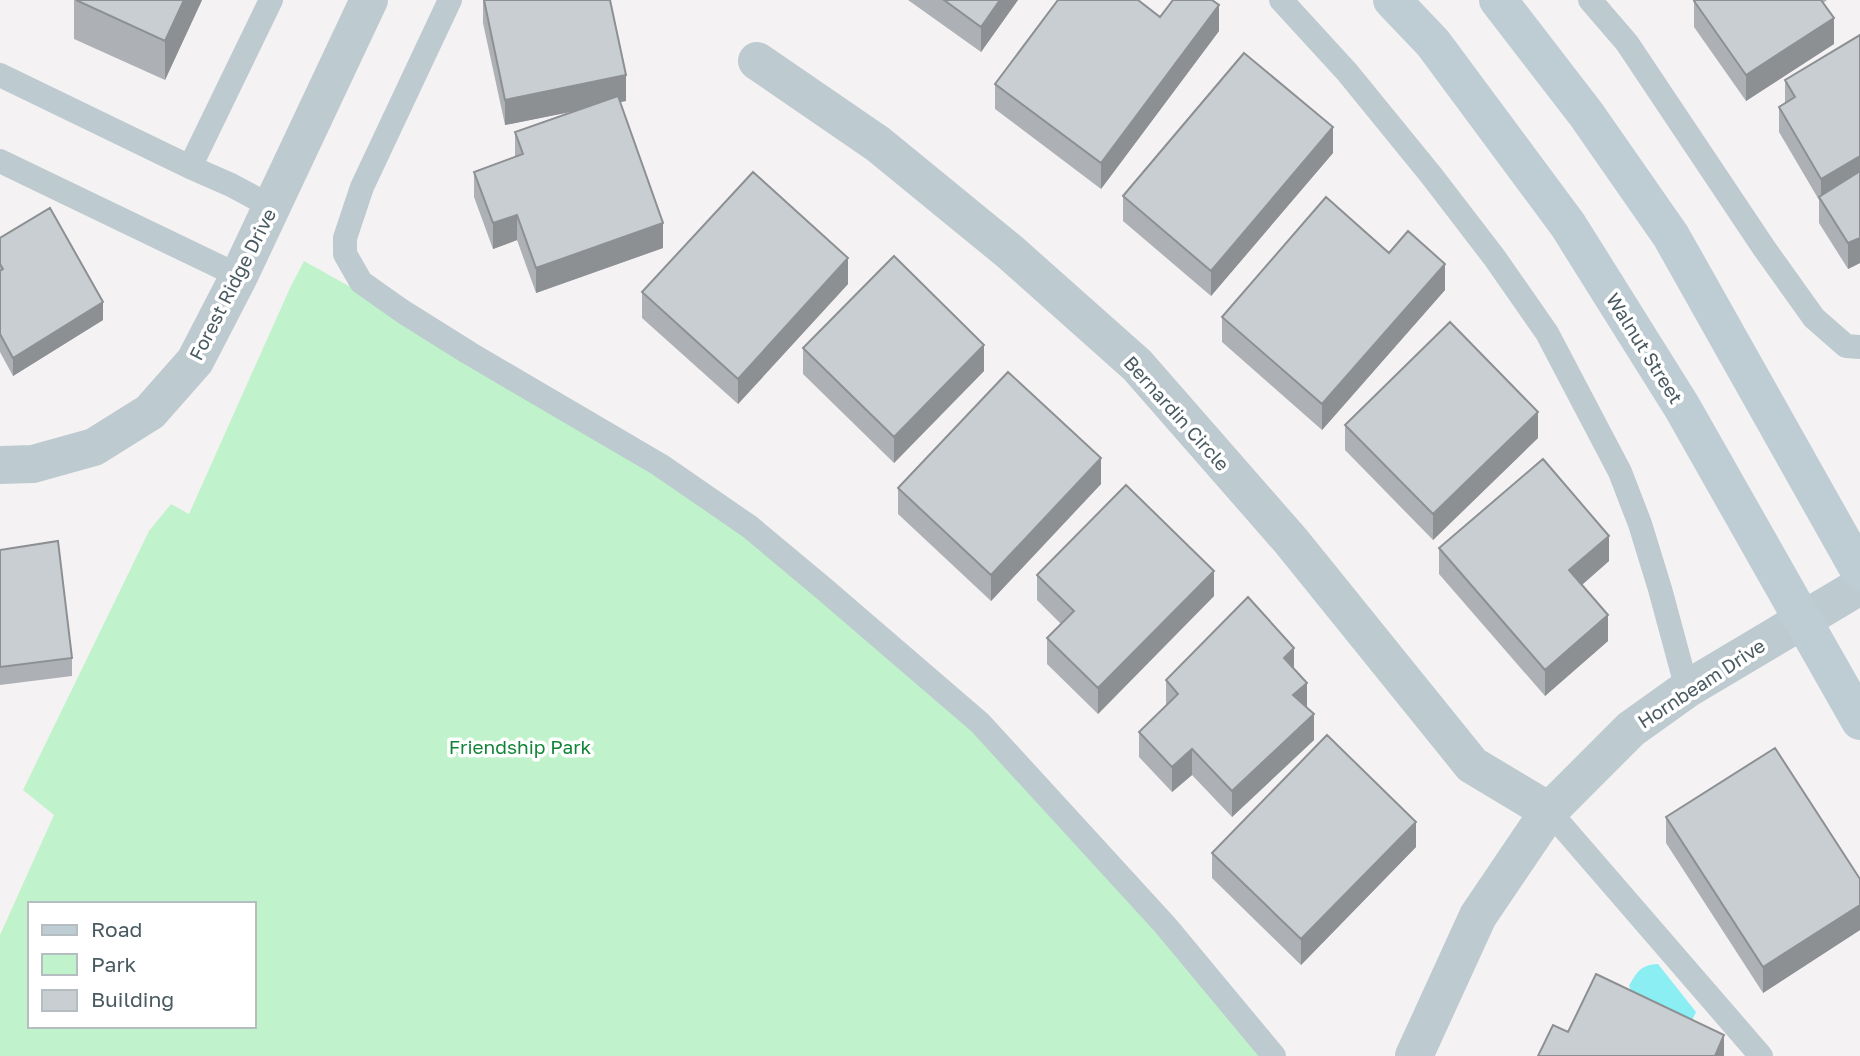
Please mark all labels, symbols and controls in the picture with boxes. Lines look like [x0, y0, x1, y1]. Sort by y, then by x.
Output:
street label: Forest Ridge Drive [184, 204, 280, 364]
street label: Walnut Street [1602, 288, 1688, 408]
street label: Bernardin Circle [1119, 351, 1235, 475]
street label: Hornbeam Drive [1633, 633, 1769, 733]
park label: Friendship Park [449, 735, 592, 758]
legend [28, 902, 256, 1028]
text: Road [91, 916, 142, 942]
text: Park [91, 951, 137, 977]
text: Building [91, 986, 174, 1012]

